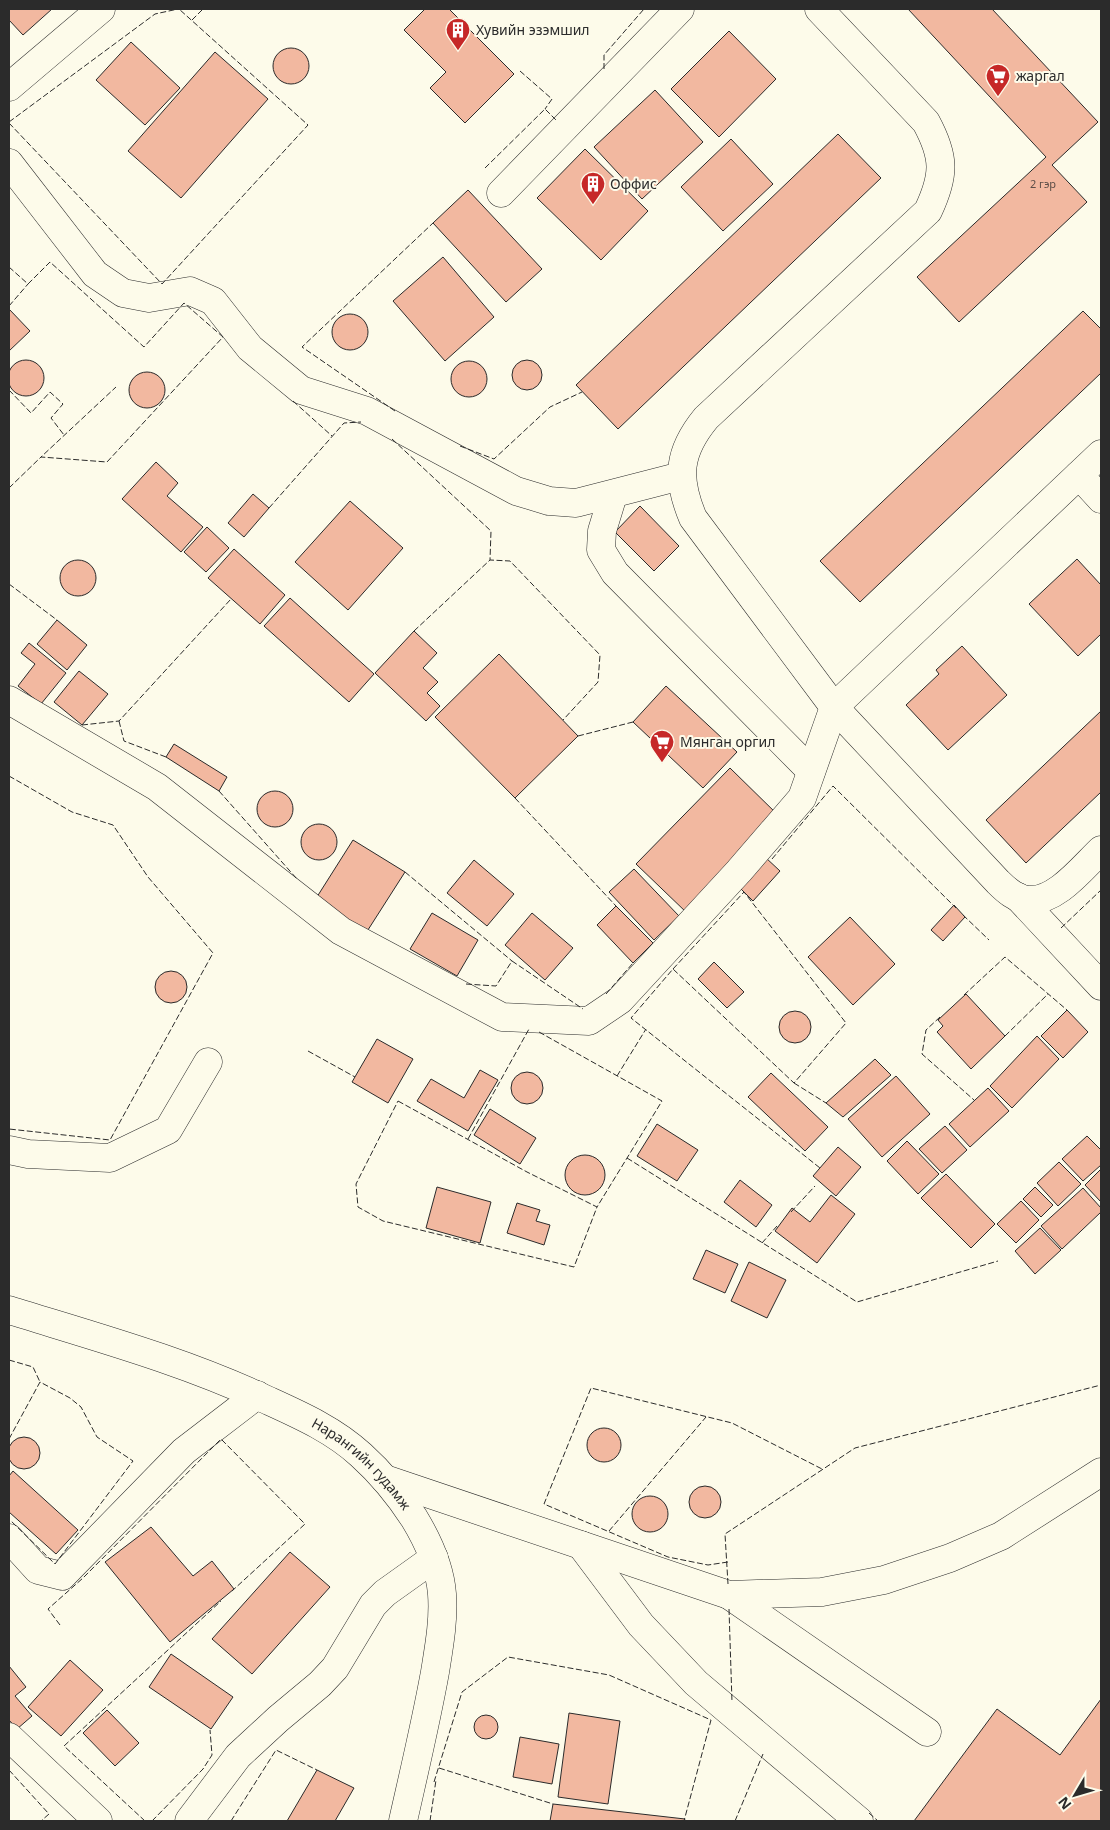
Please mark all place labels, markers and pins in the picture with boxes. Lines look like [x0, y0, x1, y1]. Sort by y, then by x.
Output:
building icon: Хувийн эзэмшил [445, 17, 471, 51]
place label: Хувийн эзэмшил [476, 20, 590, 39]
supermarket icon: жаргал [985, 63, 1011, 97]
place label: жаргал [1016, 66, 1065, 85]
building icon: Оффис [580, 171, 606, 205]
place label: Оффис [610, 174, 657, 193]
supermarket icon: Мянган оргил [649, 729, 675, 763]
place label: Мянган оргил [680, 732, 775, 751]

